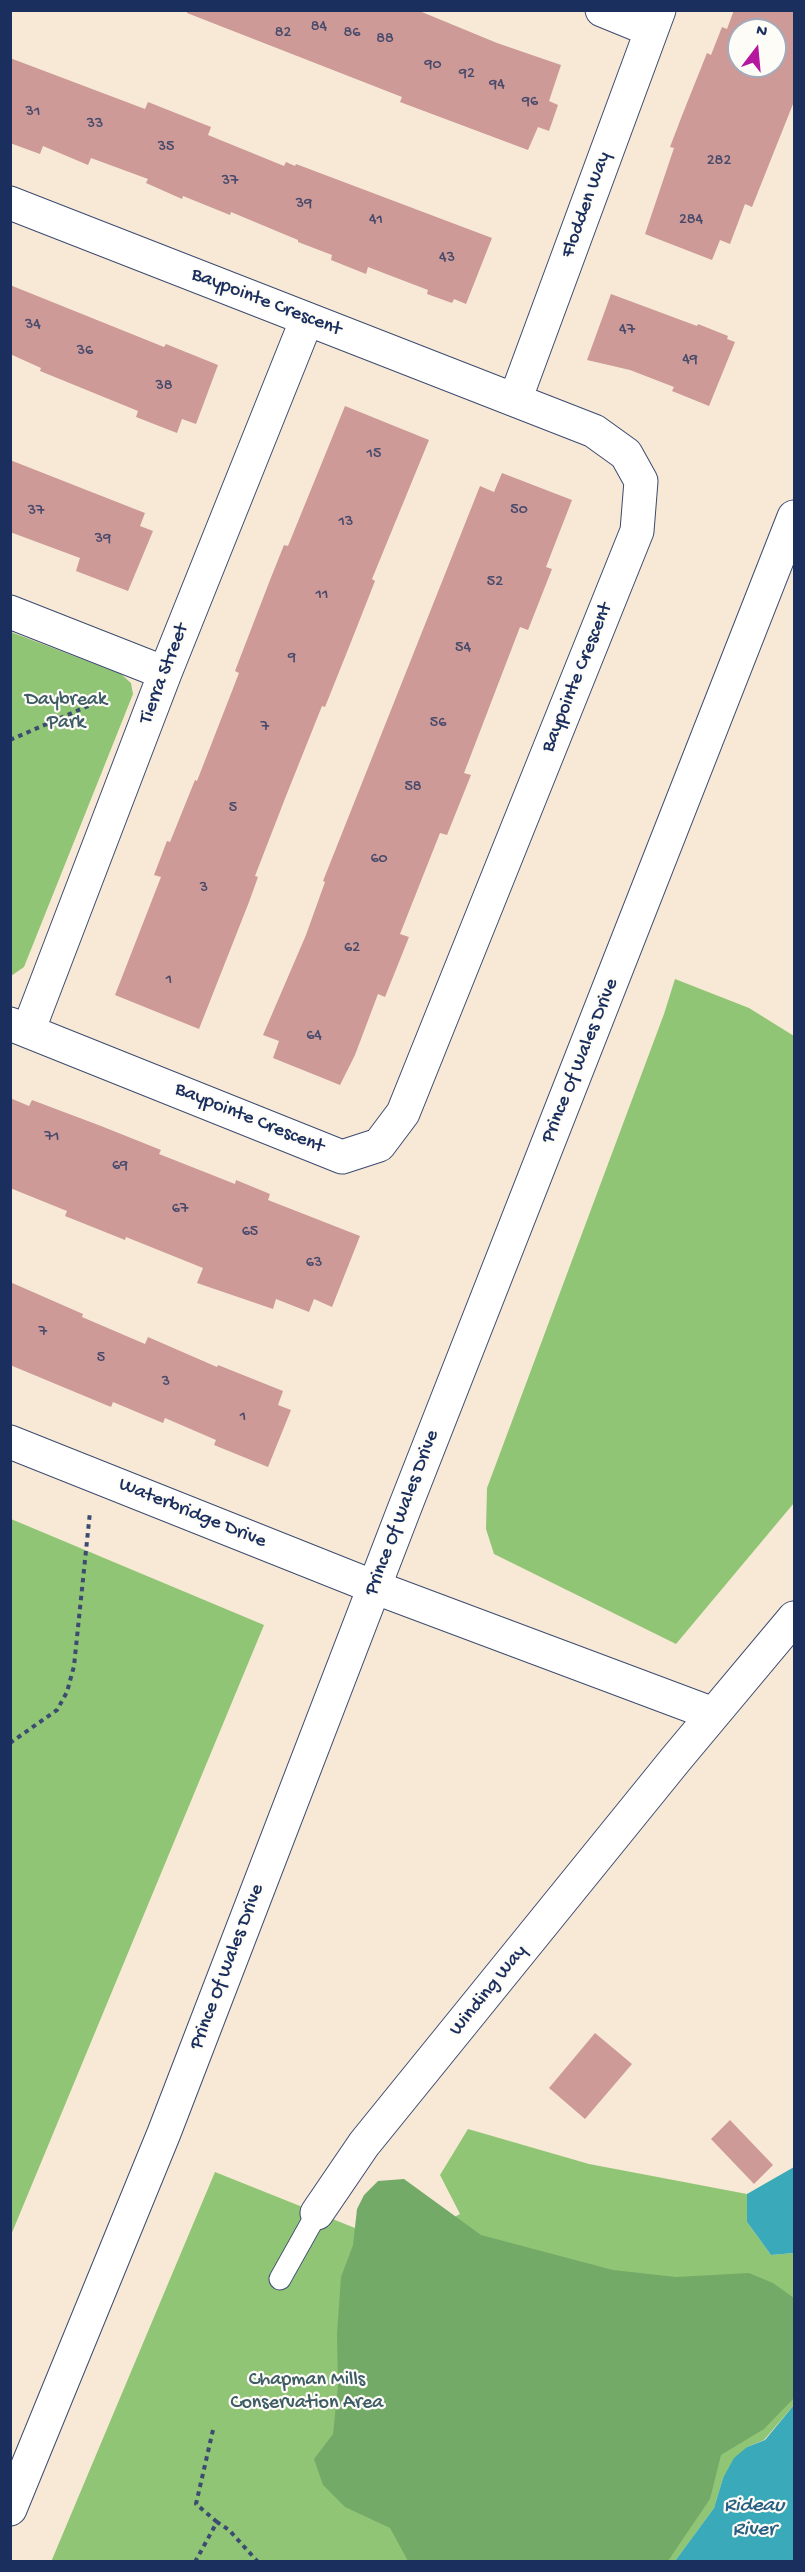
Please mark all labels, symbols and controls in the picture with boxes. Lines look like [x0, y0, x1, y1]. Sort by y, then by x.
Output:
house number: 84 [311, 18, 327, 38]
north arrow [727, 18, 787, 78]
text: N [754, 22, 769, 43]
house number: 82 [275, 24, 291, 44]
house number: 86 [344, 24, 360, 44]
house number: 88 [376, 30, 394, 50]
house number: 90 [424, 56, 442, 76]
house number: 92 [459, 65, 475, 85]
house number: 94 [489, 76, 505, 96]
house number: 96 [522, 93, 538, 113]
house number: 31 [26, 103, 40, 123]
house number: 33 [87, 115, 103, 135]
house number: 35 [158, 138, 174, 158]
street label: Flodden Way [557, 149, 617, 261]
house number: 282 [707, 152, 731, 172]
house number: 37 [222, 172, 238, 192]
house number: 39 [296, 195, 312, 215]
house number: 41 [369, 211, 383, 231]
house number: 284 [679, 211, 703, 231]
house number: 43 [439, 249, 455, 269]
street label: Baypointe Crescent [188, 263, 344, 343]
house number: 34 [25, 316, 41, 336]
house number: 47 [619, 321, 635, 341]
house number: 36 [77, 342, 93, 362]
house number: 49 [682, 351, 698, 371]
house number: 38 [155, 377, 173, 397]
house number: 15 [367, 445, 381, 465]
house number: 50 [510, 501, 528, 521]
house number: 37 [28, 502, 44, 522]
house number: 13 [339, 513, 353, 533]
house number: 39 [95, 530, 111, 550]
house number: 52 [487, 573, 503, 593]
house number: 11 [316, 586, 328, 606]
street label: Baypointe Crescent [537, 600, 619, 756]
street label: Tierra Street [135, 620, 195, 728]
house number: 54 [455, 639, 471, 659]
house number: 9 [288, 649, 296, 669]
park label: Daybreak Park [25, 689, 107, 736]
house number: 56 [430, 714, 446, 734]
house number: 7 [261, 718, 269, 738]
house number: 58 [404, 778, 422, 798]
house number: 5 [229, 799, 237, 819]
house number: 60 [370, 850, 388, 870]
house number: 3 [200, 879, 208, 899]
house number: 62 [344, 939, 360, 959]
house number: 1 [166, 971, 172, 991]
street label: Prince Of Wales Drive [537, 975, 625, 1147]
house number: 64 [306, 1027, 322, 1047]
street label: Baypointe Crescent [171, 1078, 327, 1160]
house number: 71 [45, 1128, 59, 1148]
house number: 69 [112, 1157, 128, 1177]
house number: 67 [172, 1200, 188, 1220]
house number: 65 [242, 1223, 258, 1243]
house number: 63 [306, 1254, 322, 1274]
house number: 7 [39, 1323, 47, 1343]
house number: 5 [97, 1349, 105, 1369]
house number: 3 [162, 1373, 170, 1393]
house number: 1 [240, 1408, 246, 1428]
street label: Prince Of Wales Drive [360, 1427, 446, 1599]
street label: Waterbridge Drive [115, 1473, 269, 1555]
street label: Prince Of Wales Drive [185, 1881, 271, 2053]
street label: Winding Way [445, 1941, 533, 2041]
park label: Chapman Mills Conservation Area [231, 2369, 383, 2416]
water label: Rideau River [724, 2494, 784, 2544]

